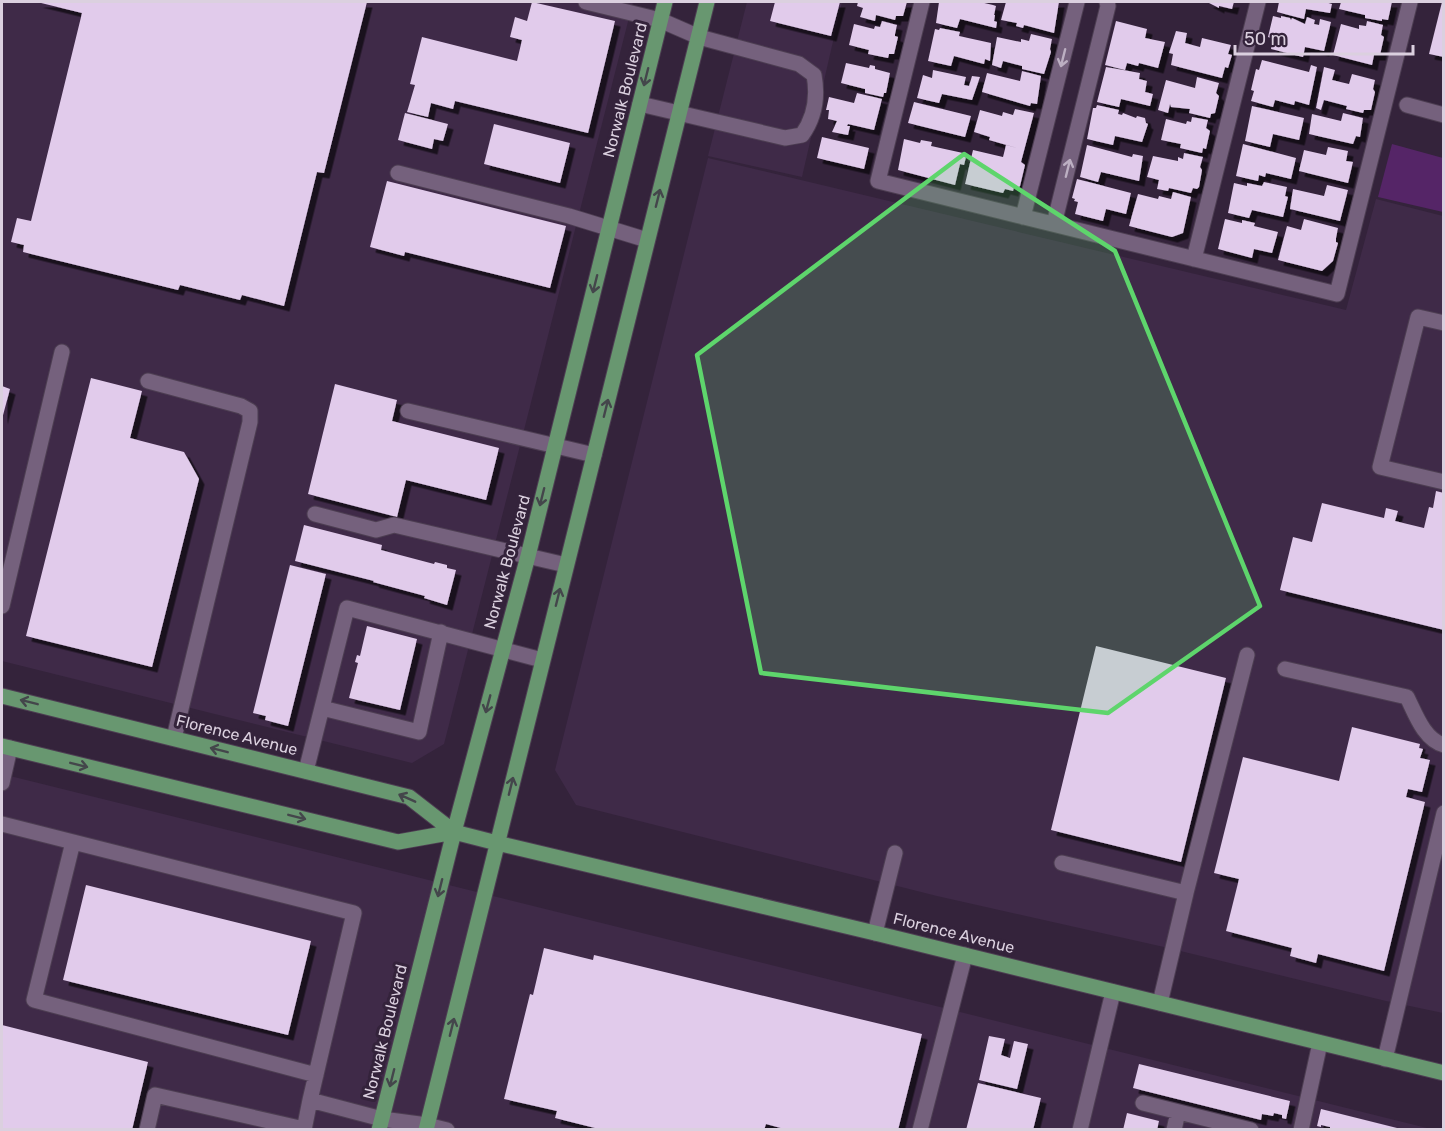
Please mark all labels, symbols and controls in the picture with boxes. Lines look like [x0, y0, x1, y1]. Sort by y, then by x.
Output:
scale bar [1235, 18, 1414, 56]
street label: Norwalk Boulevard [599, 20, 651, 160]
text: 50 m [1244, 28, 1287, 50]
one-way arrow [1057, 48, 1069, 67]
one-way arrow [640, 67, 652, 86]
one-way arrow [1062, 158, 1074, 177]
one-way arrow [652, 189, 664, 208]
one-way arrow [589, 274, 600, 293]
one-way arrow [600, 399, 612, 418]
one-way arrow [536, 488, 548, 507]
street label: Norwalk Boulevard [480, 493, 534, 631]
one-way arrow [553, 588, 564, 607]
one-way arrow [482, 694, 493, 713]
one-way arrow [20, 696, 39, 708]
street label: Florence Avenue [174, 711, 300, 759]
one-way arrow [209, 743, 228, 755]
one-way arrow [69, 759, 88, 771]
one-way arrow [505, 777, 517, 796]
one-way arrow [399, 792, 417, 803]
one-way arrow [287, 812, 306, 824]
one-way arrow [434, 879, 445, 898]
street label: Florence Avenue [891, 909, 1017, 957]
street label: Norwalk Boulevard [359, 962, 411, 1102]
one-way arrow [446, 1018, 458, 1037]
one-way arrow [386, 1068, 398, 1087]

